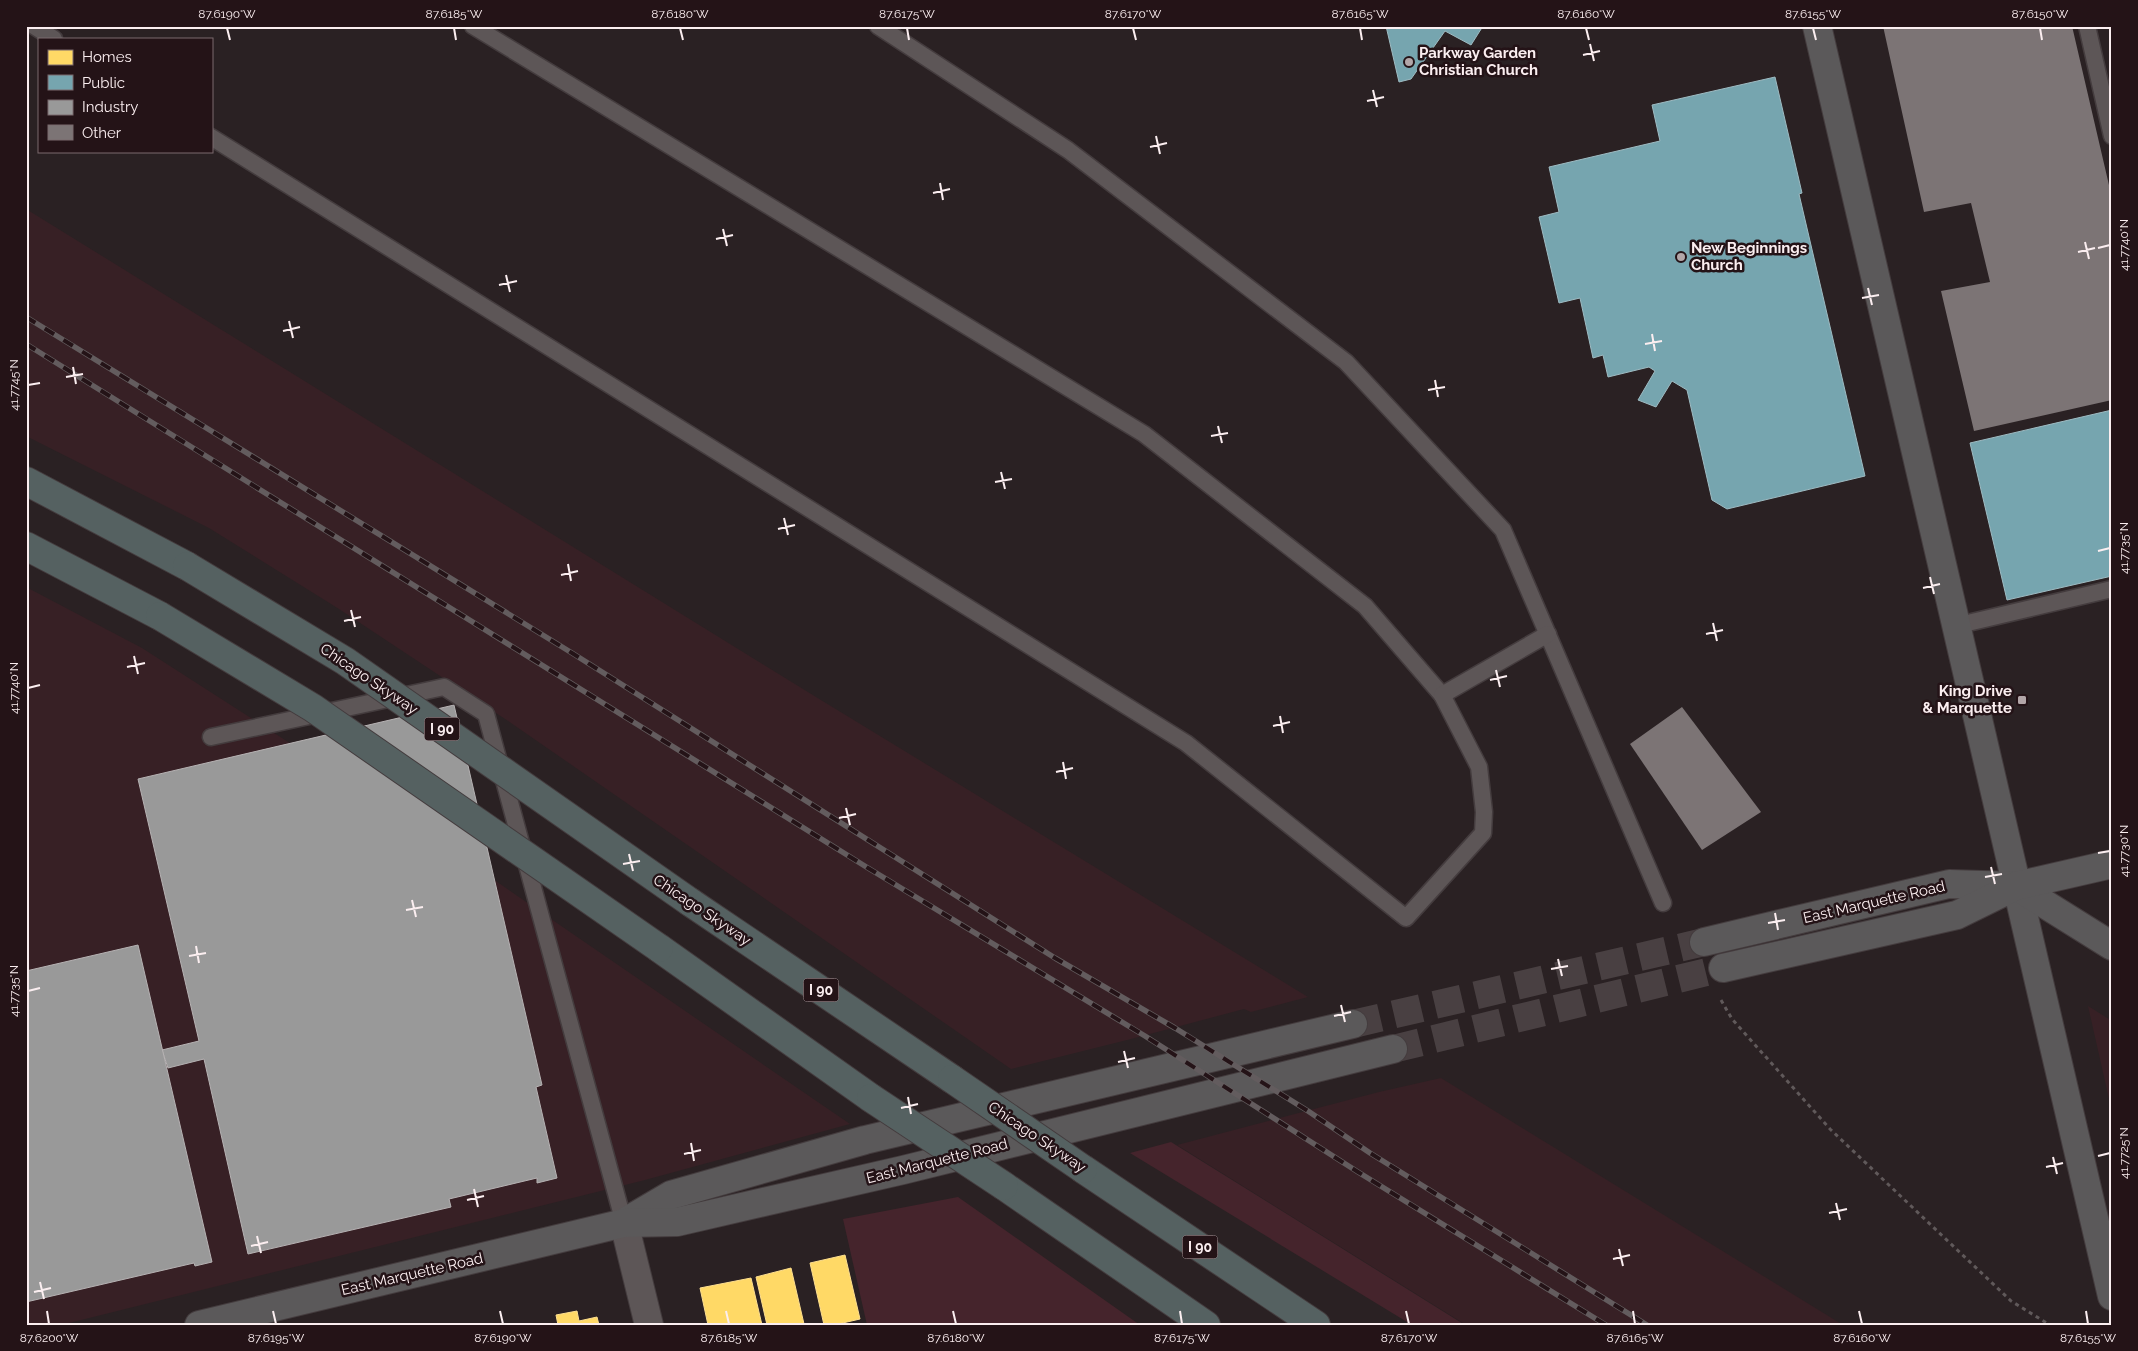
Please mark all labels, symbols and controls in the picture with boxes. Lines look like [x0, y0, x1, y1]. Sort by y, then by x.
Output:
text: 87.6190°W [198, 7, 256, 21]
text: 87.6185°W [426, 7, 483, 21]
text: 87.6180°W [651, 7, 709, 21]
text: 87.6175°W [879, 7, 935, 21]
text: 87.6170°W [1105, 7, 1162, 21]
text: 87.6165°W [1332, 7, 1389, 21]
text: 87.6160°W [1557, 7, 1615, 21]
text: 87.6155°W [1785, 7, 1842, 21]
text: 87.6150°W [2012, 7, 2069, 21]
legend [38, 38, 212, 152]
place label: Parkway Garden Christian Church [1419, 44, 1538, 79]
text: Homes [82, 48, 132, 66]
marker: Parkway Garden Christian Church [1403, 56, 1415, 68]
text: Public [82, 74, 125, 92]
text: Industry [82, 98, 138, 116]
text: Other [82, 124, 122, 142]
text: 41.7740°N [2117, 219, 2131, 271]
place label: New Beginnings Church [1691, 239, 1807, 274]
marker: New Beginnings Church [1675, 251, 1687, 263]
text: 41.7745°N [7, 359, 21, 411]
text: 41.7735°N [2117, 522, 2131, 574]
street label: Chicago Skyway [317, 640, 421, 718]
text: 41.7740°N [7, 662, 21, 714]
place label: King Drive & Marquette [1922, 682, 2012, 717]
marker: King Drive & Marquette [2016, 694, 2028, 706]
road number: I 90 [424, 718, 460, 741]
text: 41.7730°N [2117, 825, 2131, 877]
street label: Chicago Skyway [650, 871, 754, 949]
street label: East Marquette Road [1801, 877, 1947, 927]
text: 41.7735°N [7, 965, 21, 1017]
road number: I 90 [804, 978, 838, 1002]
street label: Chicago Skyway [985, 1098, 1089, 1176]
text: 41.7725°N [2117, 1127, 2131, 1179]
street label: East Marquette Road [864, 1135, 1010, 1187]
road number: I 90 [1182, 1236, 1218, 1258]
street label: East Marquette Road [339, 1249, 485, 1299]
text: 87.6200°W [20, 1331, 79, 1345]
text: 87.6195°W [248, 1331, 305, 1345]
text: 87.6190°W [474, 1331, 532, 1345]
text: 87.6185°W [701, 1331, 758, 1345]
text: 87.6180°W [927, 1331, 985, 1345]
text: 87.6175°W [1154, 1331, 1210, 1345]
text: 87.6170°W [1381, 1331, 1438, 1345]
text: 87.6165°W [1607, 1331, 1664, 1345]
text: 87.6160°W [1833, 1331, 1891, 1345]
text: 87.6155°W [2060, 1331, 2117, 1345]

